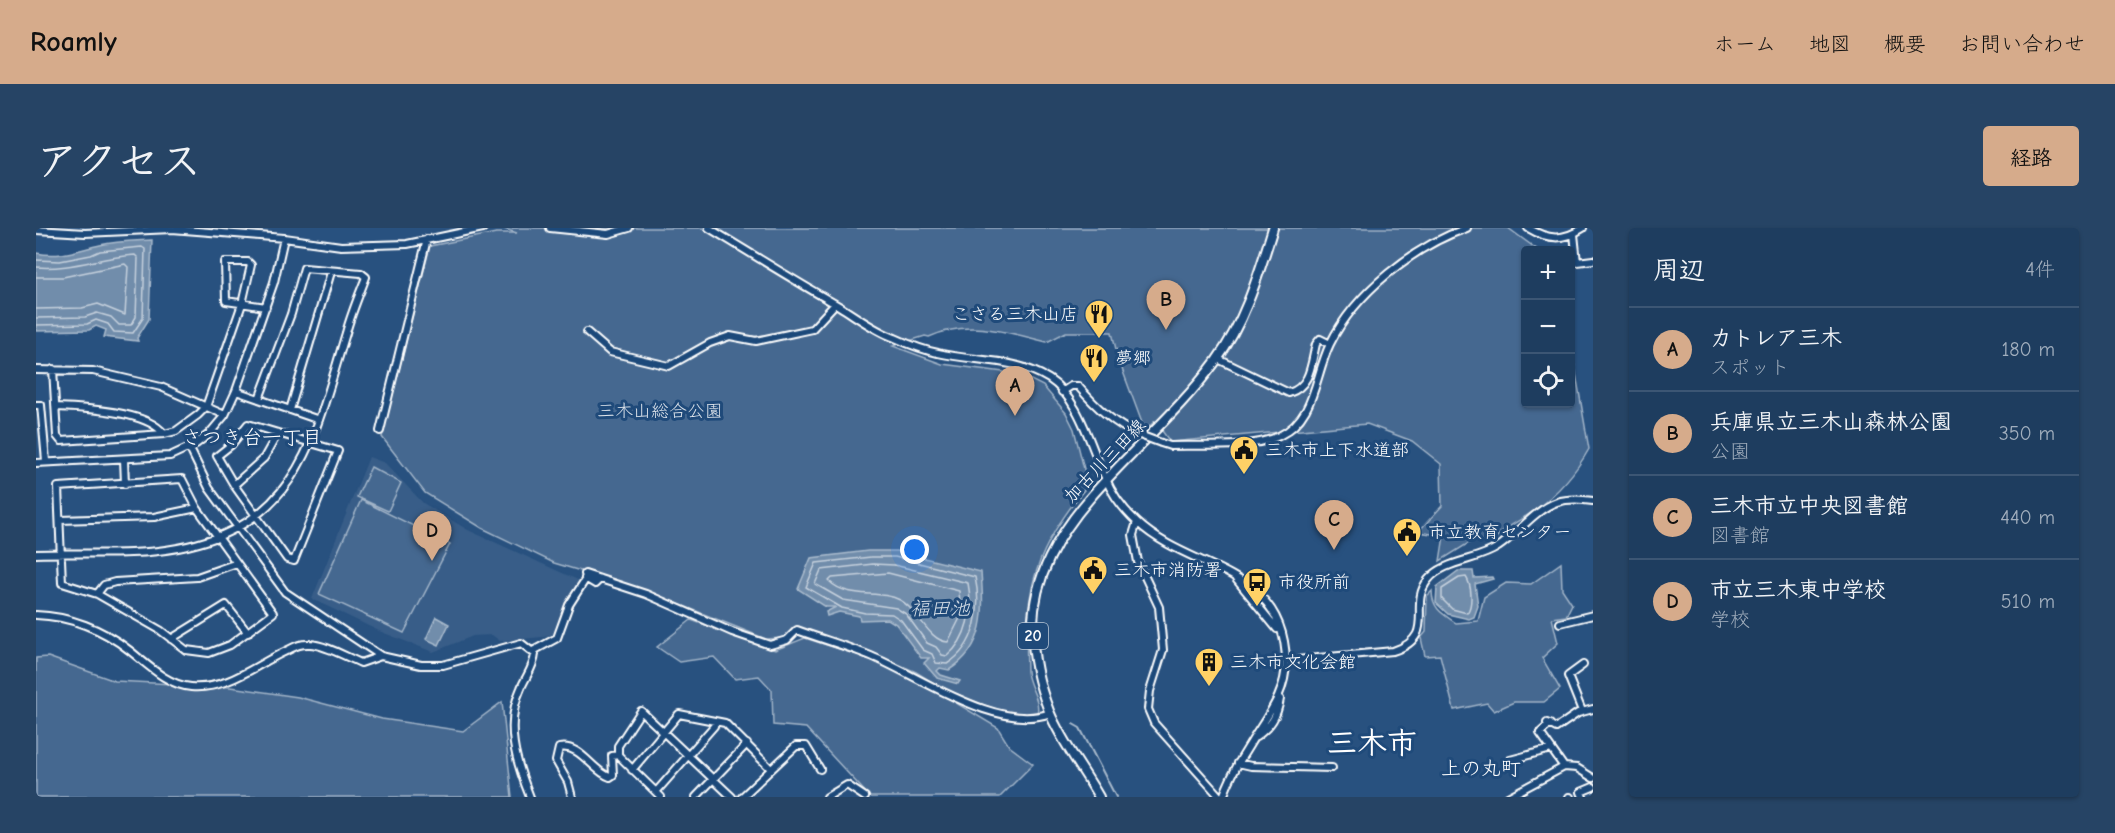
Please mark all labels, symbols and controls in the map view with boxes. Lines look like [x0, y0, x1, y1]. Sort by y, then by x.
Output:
text: Roamly [30, 26, 117, 58]
text: ホーム [1714, 32, 1776, 56]
text: 地図 [1809, 32, 1851, 56]
text: 概要 [1884, 32, 1926, 56]
text: お問い合わせ [1959, 32, 2085, 56]
button: 経路 [1983, 126, 2079, 186]
text: アクセス [36, 137, 201, 186]
map controls [1521, 246, 1575, 408]
button: + [1521, 246, 1575, 300]
text: 周辺 [1653, 256, 1705, 286]
text: 4件 [2025, 258, 2055, 281]
pin: B [1146, 280, 1186, 330]
restaurant icon: こさる三木山店 [1083, 298, 1115, 340]
button: − [1521, 300, 1575, 354]
place label: こさる三木山店 [952, 304, 1078, 325]
text: カトレア三木 [1710, 325, 1842, 351]
text: A [1667, 338, 1678, 361]
text: 180 m [2001, 338, 2055, 361]
restaurant icon: 夢郷 [1078, 342, 1110, 384]
place label: 夢郷 [1115, 348, 1151, 369]
button: locate [1521, 354, 1575, 408]
text: スポット [1710, 356, 1790, 379]
pin: A [996, 366, 1034, 416]
park label: 三木山総合公園 [597, 401, 723, 422]
text: 兵庫県立三木山森林公園 [1710, 409, 1952, 435]
street label: 加古川三田線 [1060, 415, 1150, 507]
text: B [1666, 422, 1679, 445]
text: 350 m [1999, 422, 2055, 445]
district label: さつき台一丁目 [182, 426, 322, 449]
public building icon: 三木市上下水道部 [1228, 434, 1260, 476]
place label: 三木市上下水道部 [1265, 440, 1409, 461]
text: 公園 [1710, 440, 1750, 463]
text: 三木市立中央図書館 [1710, 493, 1908, 519]
pin: C [1314, 500, 1354, 550]
text: C [1666, 506, 1679, 529]
text: 440 m [2000, 506, 2055, 529]
pin: D [412, 512, 452, 561]
public building icon: 市立教育センター [1391, 516, 1423, 558]
place label: 市立教育センター [1428, 522, 1571, 543]
text: 図書館 [1710, 524, 1770, 547]
your location [900, 535, 929, 564]
public building icon: 三木市消防署 [1077, 554, 1109, 596]
place label: 三木市消防署 [1114, 560, 1222, 581]
bus stop icon: 市役所前 [1241, 566, 1273, 608]
place label: 市役所前 [1278, 572, 1350, 593]
text: 市立三木東中学校 [1710, 577, 1886, 603]
text: D [1666, 590, 1679, 613]
text: 510 m [2001, 590, 2055, 613]
water label: 福田池 [910, 597, 971, 620]
text: 学校 [1710, 608, 1750, 631]
road number: 20 [1018, 623, 1048, 649]
building icon: 三木市文化会館 [1193, 646, 1225, 688]
place label: 三木市文化会館 [1230, 652, 1356, 673]
district label: 三木市 [1327, 726, 1417, 761]
district label: 上の丸町 [1441, 757, 1521, 780]

